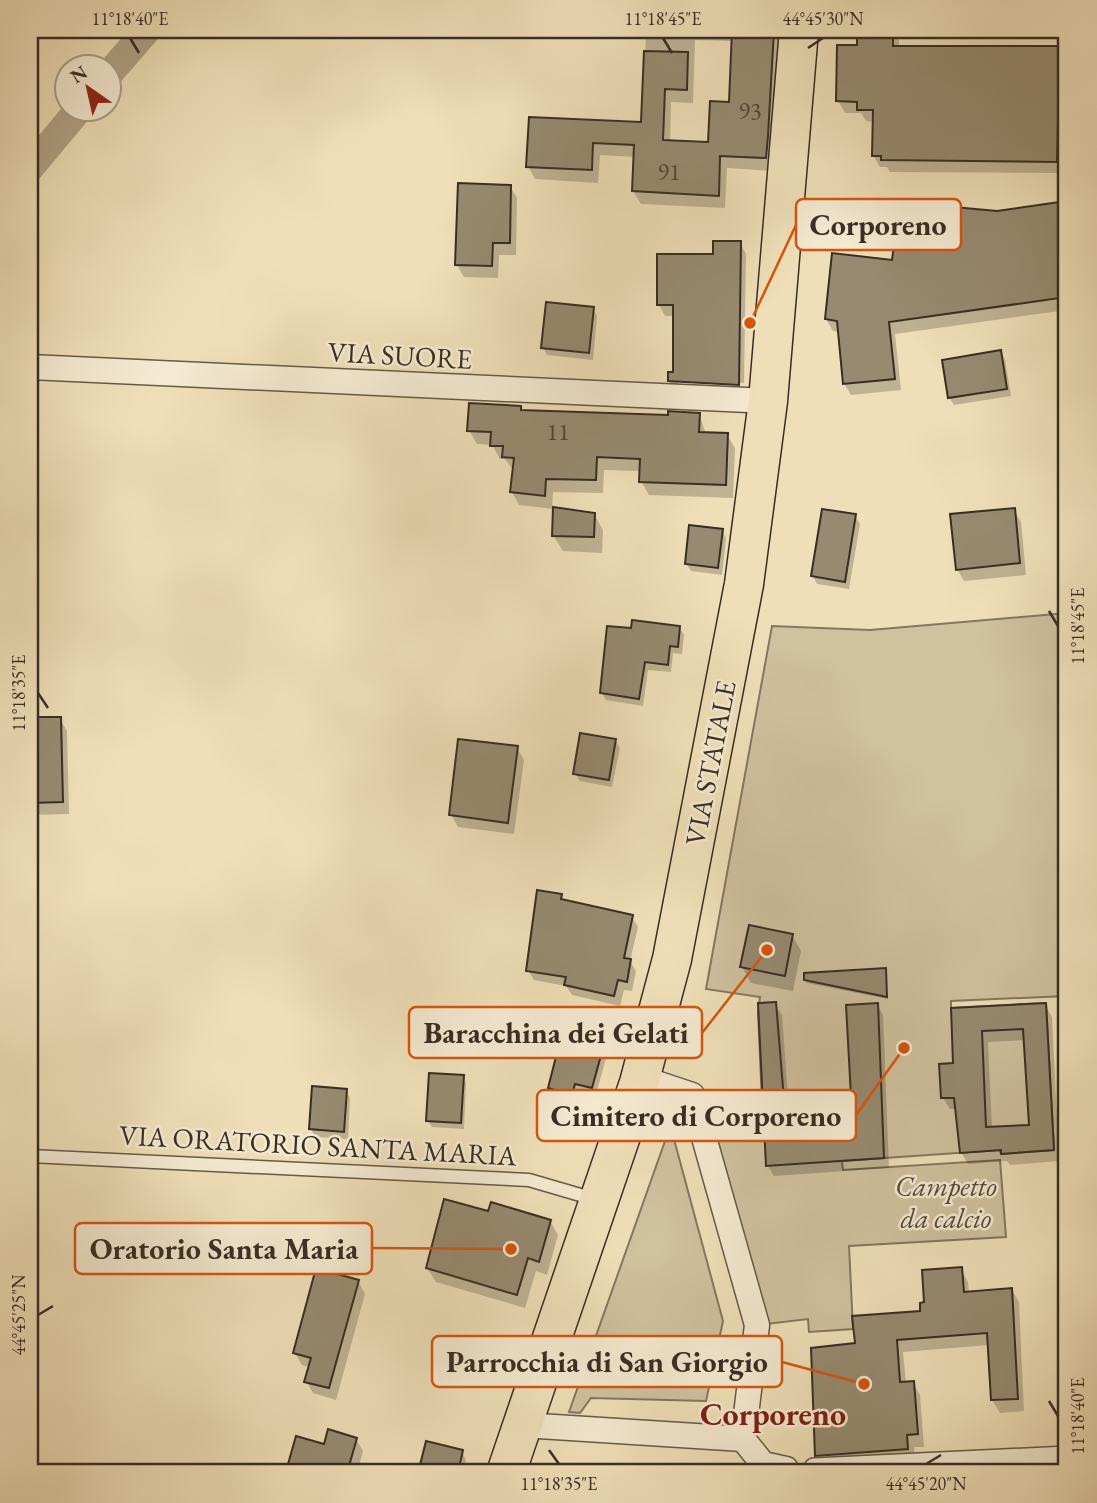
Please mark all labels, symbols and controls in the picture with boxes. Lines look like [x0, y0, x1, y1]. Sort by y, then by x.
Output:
text: 11°18'40"E [92, 7, 168, 30]
text: 11°18'45"E [625, 7, 701, 30]
text: 44°45'30"N [783, 7, 864, 30]
north arrow [52, 52, 122, 122]
text: N [65, 59, 93, 89]
house number: 93 [738, 95, 762, 126]
house number: 91 [657, 156, 681, 187]
callout: Corporeno [796, 199, 961, 250]
text: Corporeno [809, 205, 947, 244]
street label: VIA SUORE [327, 333, 473, 377]
house number: 11 [546, 416, 570, 447]
text: 11°18'45"E [1066, 588, 1089, 664]
text: 11°18'35"E [7, 655, 30, 731]
street label: VIA STATALE [676, 677, 744, 849]
callout: Baracchina dei Gelati [409, 1007, 702, 1058]
text: Baracchina dei Gelati [423, 1013, 689, 1052]
callout: Cimitero di Corporeno [537, 1090, 856, 1141]
text: Cimitero di Corporeno [551, 1096, 841, 1135]
street label: VIA ORATORIO SANTA MARIA [118, 1117, 518, 1173]
park label: Campetto da calcio [895, 1168, 997, 1236]
callout: Oratorio Santa Maria [75, 1223, 372, 1274]
text: Oratorio Santa Maria [90, 1229, 359, 1268]
text: 44°45'25"N [7, 1274, 30, 1355]
callout: Parrocchia di San Giorgio [432, 1336, 782, 1387]
text: Parrocchia di San Giorgio [446, 1342, 768, 1381]
text: 11°18'40"E [1066, 1378, 1089, 1454]
district label: Corporeno [700, 1393, 846, 1435]
text: 11°18'35"E [521, 1472, 597, 1495]
text: 44°45'20"N [886, 1472, 967, 1495]

